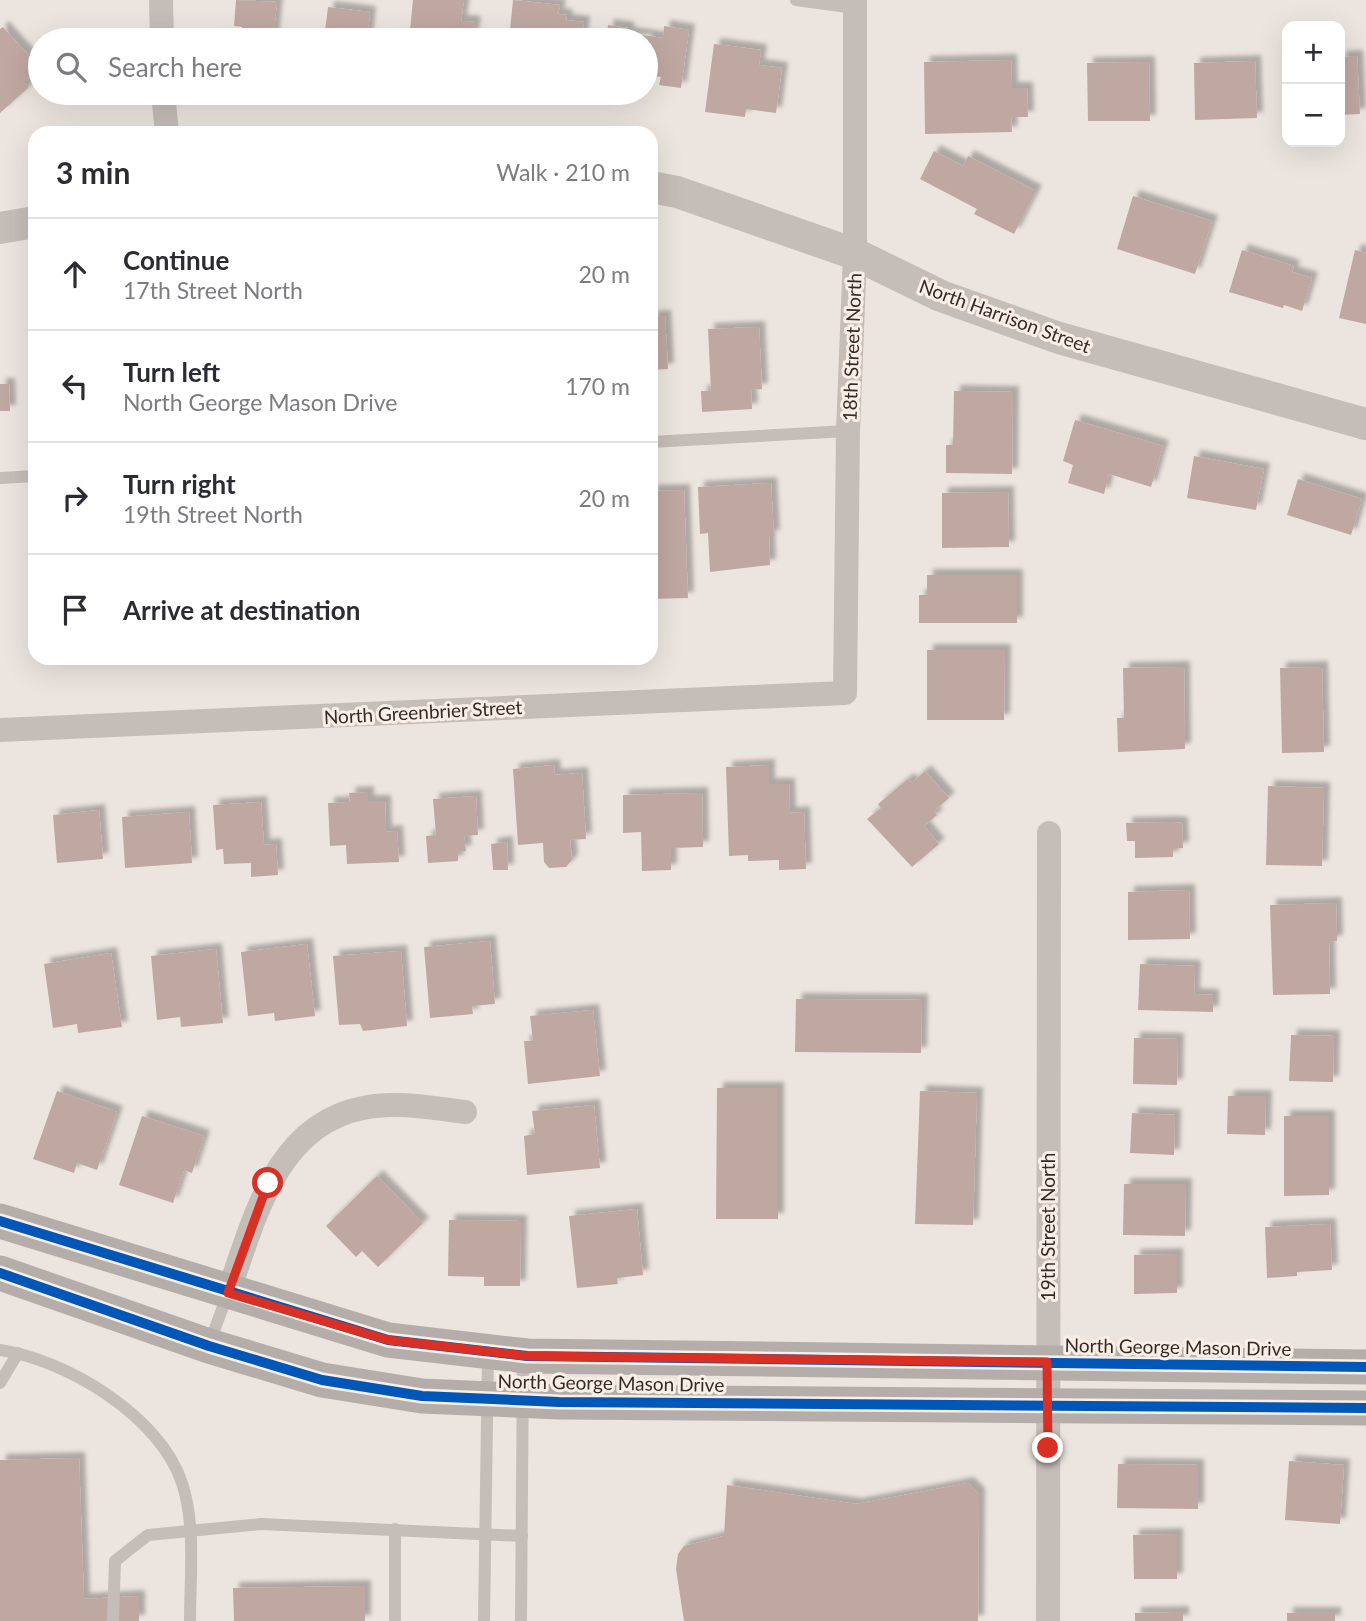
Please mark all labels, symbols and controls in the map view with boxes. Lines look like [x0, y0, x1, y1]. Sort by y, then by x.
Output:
map controls [1282, 21, 1345, 147]
button: + [1282, 21, 1345, 84]
search box [28, 28, 658, 105]
icon: search [52, 48, 90, 86]
text: Search here [108, 51, 242, 83]
button: − [1282, 84, 1345, 147]
text: 3 min [56, 154, 130, 190]
text: Walk · 210 m [496, 158, 630, 186]
text: Continue [123, 244, 229, 276]
icon: ahead [56, 255, 94, 293]
text: 20 m [579, 260, 630, 288]
street label: 18th Street North [837, 272, 866, 422]
street label: North Harrison Street [916, 274, 1094, 357]
text: 17th Street North [123, 276, 303, 304]
text: Turn left [123, 356, 220, 388]
icon: left [56, 367, 94, 405]
text: 170 m [565, 372, 630, 400]
text: North George Mason Drive [123, 388, 397, 416]
text: Turn right [123, 468, 236, 500]
icon: right [56, 479, 94, 517]
text: 20 m [579, 484, 630, 512]
text: 19th Street North [123, 500, 303, 528]
icon: arrive [56, 591, 94, 629]
text: Arrive at destination [123, 594, 360, 626]
street label: North Greenbrier Street [323, 695, 523, 728]
street label: 19th Street North [1036, 1153, 1059, 1301]
route start [252, 1167, 283, 1198]
street label: North George Mason Drive [1065, 1333, 1292, 1360]
street label: North George Mason Drive [498, 1369, 725, 1396]
route end [1032, 1432, 1063, 1463]

